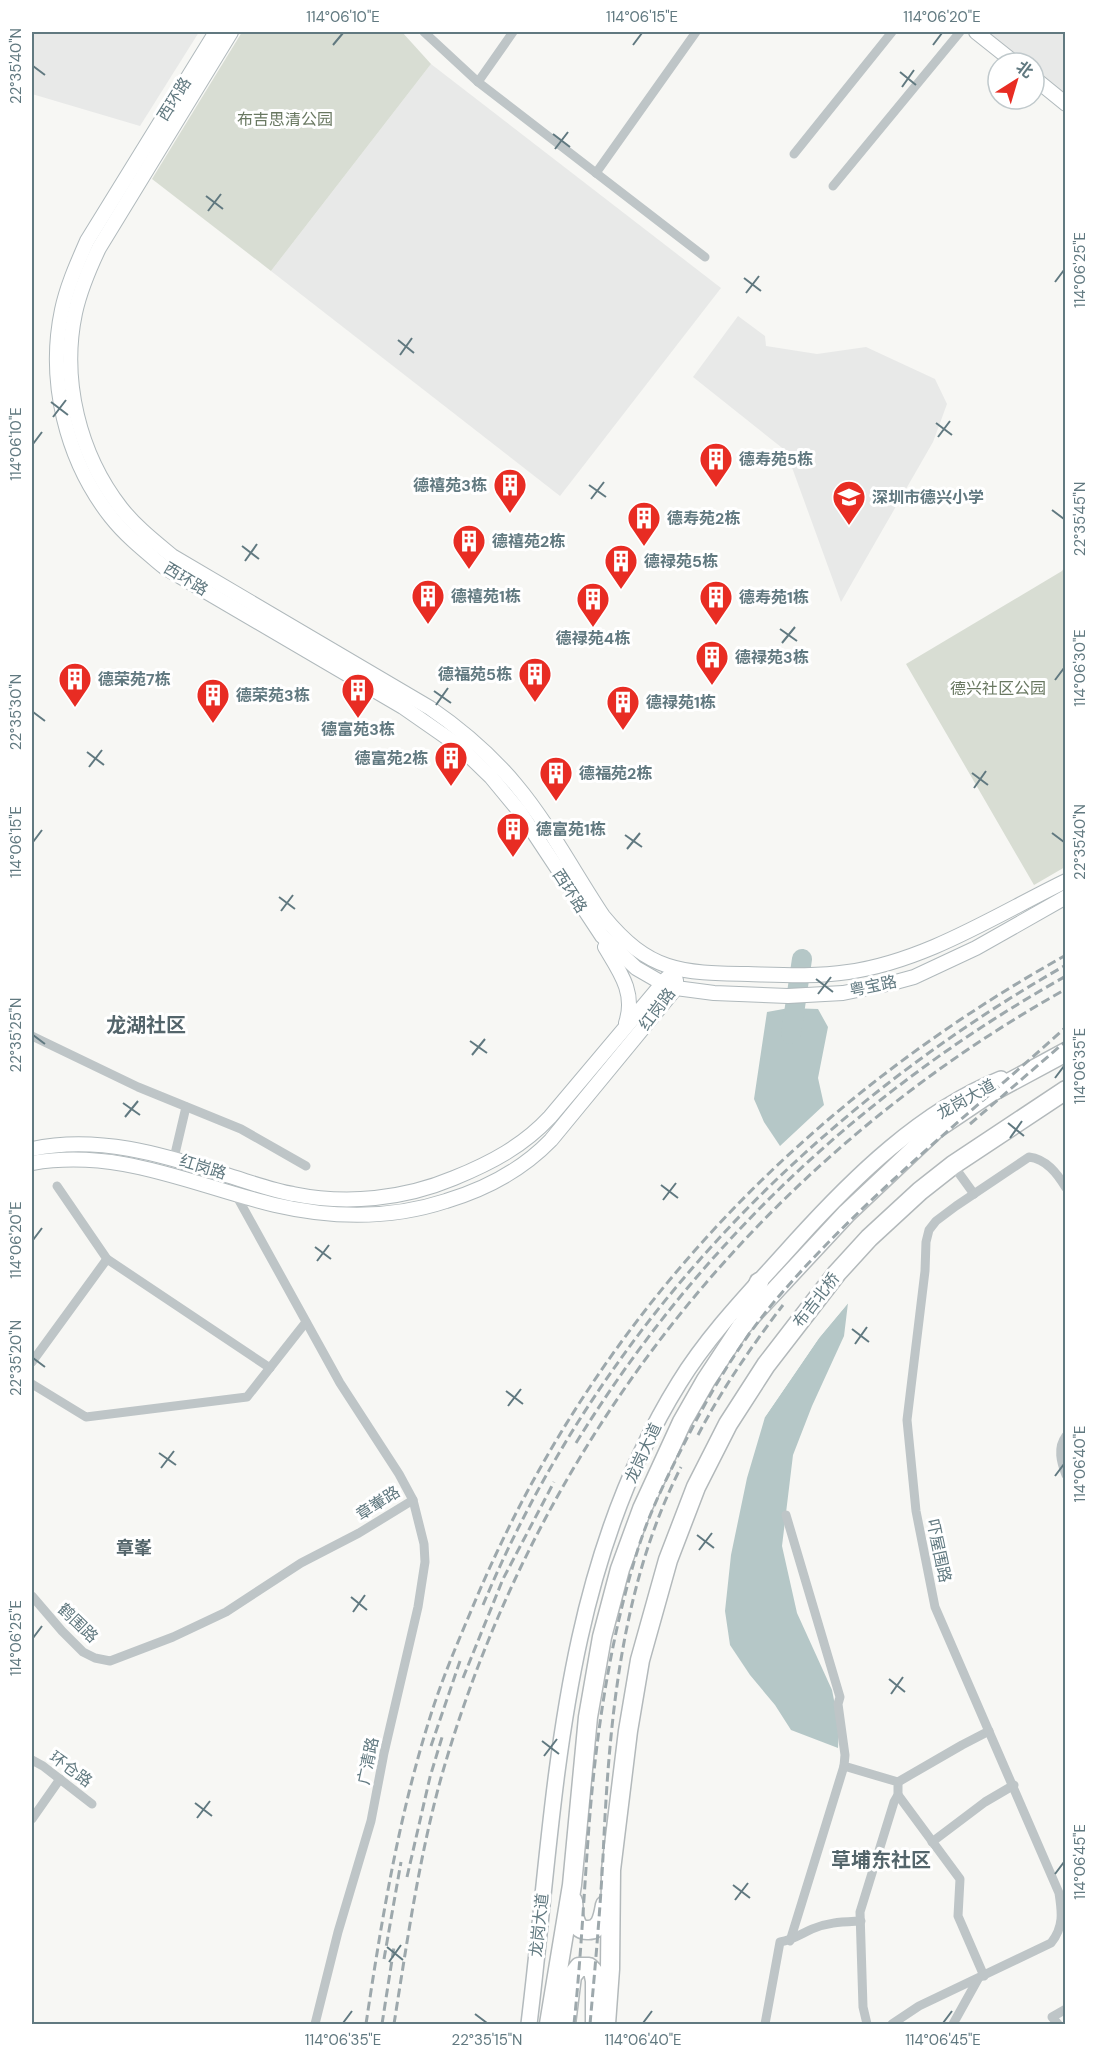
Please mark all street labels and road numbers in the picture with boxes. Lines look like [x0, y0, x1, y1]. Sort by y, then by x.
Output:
street label: 西环路 [152, 73, 196, 125]
street label: 西环路 [160, 558, 212, 600]
street label: 西环路 [548, 865, 592, 917]
street label: 粤宝路 [847, 971, 899, 1001]
street label: 红岗路 [634, 984, 680, 1034]
street label: 龙岗大道 [933, 1074, 999, 1124]
street label: 红岗路 [177, 1150, 229, 1184]
street label: 布吉北桥 [788, 1268, 844, 1332]
street label: 龙岗大道 [620, 1420, 666, 1486]
street label: 章輋路 [352, 1481, 404, 1525]
street label: 吓屋围路 [922, 1518, 956, 1584]
street label: 鹤围路 [53, 1599, 103, 1647]
street label: 广清路 [353, 1735, 383, 1787]
street label: 环仓路 [45, 1746, 97, 1792]
street label: 龙岗大道 [525, 1892, 553, 1958]

